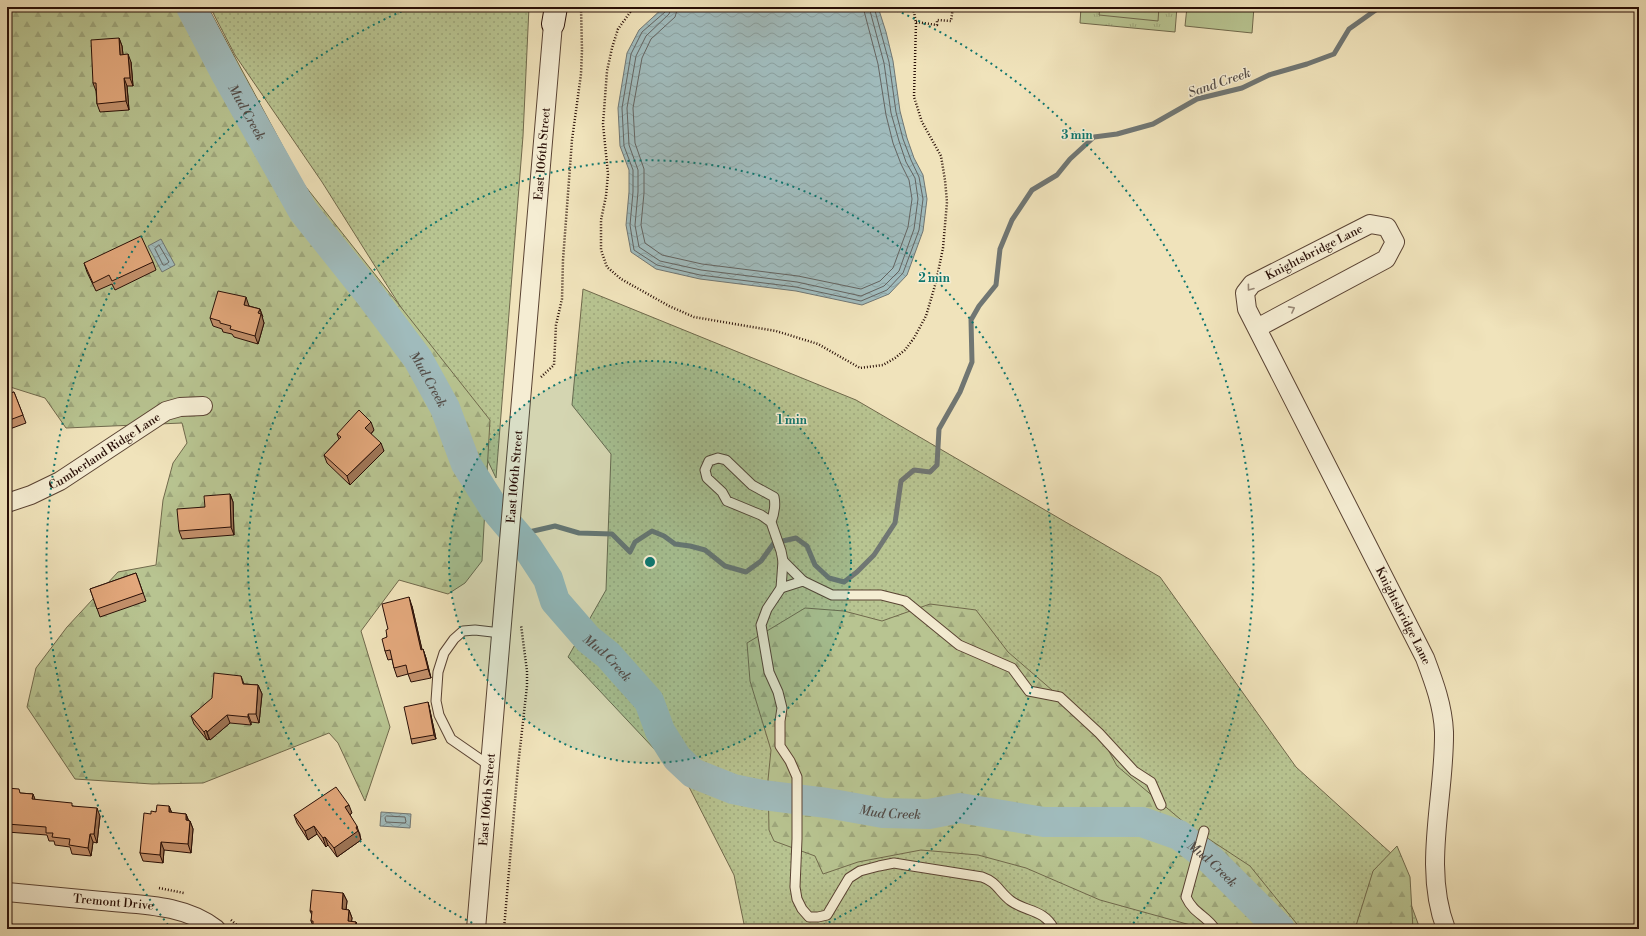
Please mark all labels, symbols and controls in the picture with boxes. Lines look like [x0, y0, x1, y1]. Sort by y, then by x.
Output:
water label: Sand Creek [1186, 65, 1253, 101]
water label: Mud Creek [224, 81, 269, 143]
street label: East 106th Street [531, 106, 554, 201]
text: 3 min [1061, 128, 1093, 143]
street label: Knightsbridge Lane [1263, 221, 1366, 284]
text: 2 min [918, 271, 950, 286]
one-way arrow [1248, 284, 1255, 291]
one-way arrow [1288, 307, 1295, 314]
water label: Mud Creek [406, 348, 450, 411]
street label: Cumberland Ridge Lane [46, 410, 164, 493]
text: 1 min [777, 413, 808, 428]
street label: East 106th Street [504, 429, 526, 524]
centre of rings [643, 555, 657, 569]
street label: Knightsbridge Lane [1372, 565, 1434, 667]
water label: Mud Creek [579, 631, 635, 685]
street label: East 106th Street [476, 752, 499, 847]
water label: Mud Creek [858, 802, 921, 823]
water label: Mud Creek [1184, 838, 1240, 891]
street label: Tremont Drive [72, 891, 155, 914]

